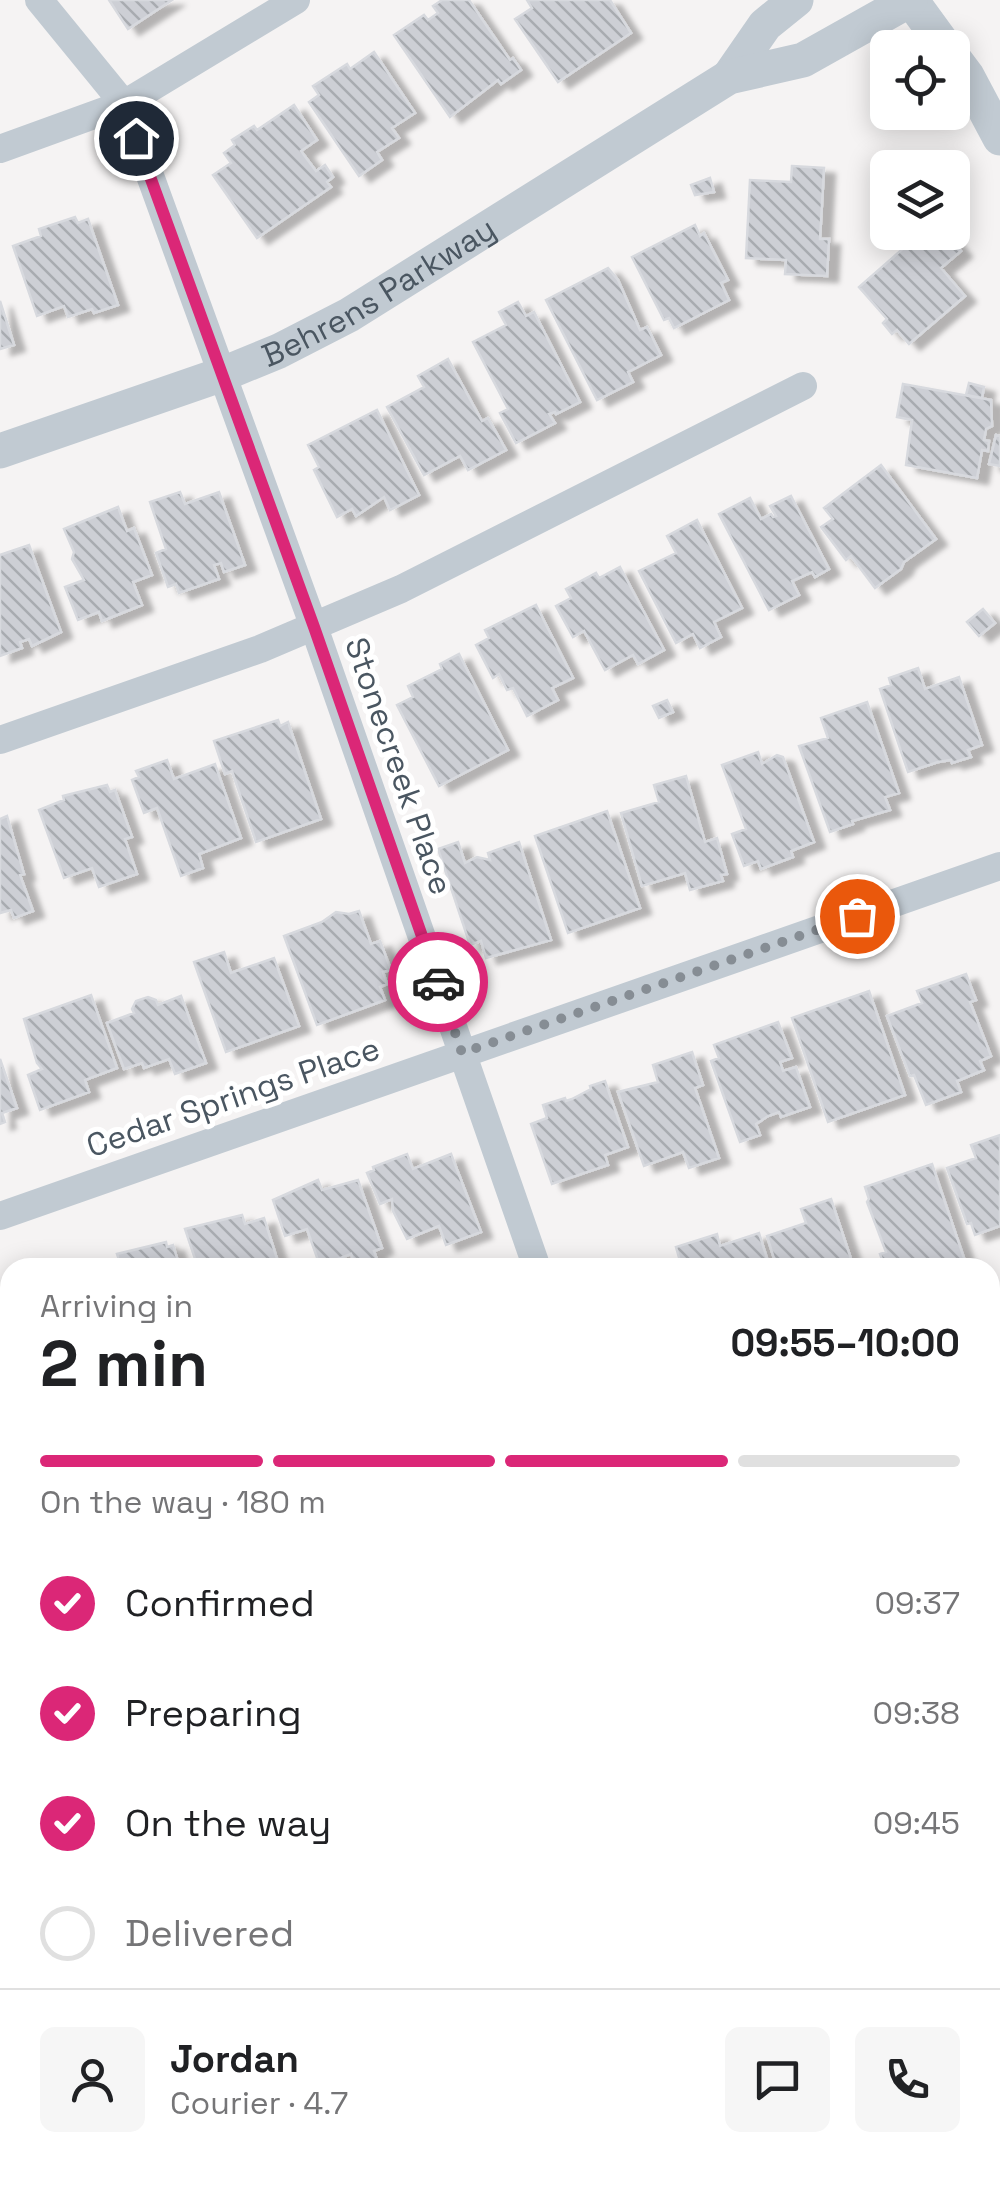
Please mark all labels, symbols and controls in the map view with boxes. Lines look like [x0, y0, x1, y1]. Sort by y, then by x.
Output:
map controls [870, 30, 970, 250]
button: locate [870, 30, 970, 130]
pin [94, 96, 179, 181]
icon: home [109, 111, 164, 166]
button: layers [870, 150, 970, 250]
street label: Behrens Parkway [256, 208, 503, 376]
street label: Stonecreek Place [336, 632, 462, 900]
pin [815, 874, 900, 959]
icon: bag [830, 889, 885, 944]
courier [388, 932, 488, 1032]
icon: car [411, 955, 466, 1010]
street label: Cedar Springs Place [81, 1028, 385, 1166]
text: Arriving in [40, 1286, 193, 1326]
text: 09:55–10:00 [730, 1319, 960, 1367]
text: 2 min [40, 1322, 208, 1405]
text: On the way · 180 m [40, 1482, 326, 1522]
icon: check [40, 1576, 95, 1631]
text: Confirmed [125, 1579, 315, 1627]
text: 09:37 [874, 1583, 960, 1623]
icon: check [40, 1686, 95, 1741]
text: Preparing [125, 1689, 302, 1737]
text: 09:38 [873, 1693, 960, 1733]
icon: check [40, 1796, 95, 1851]
text: On the way [125, 1799, 331, 1847]
text: 09:45 [873, 1803, 960, 1843]
text: Delivered [125, 1909, 294, 1957]
button: person [40, 2027, 145, 2132]
button: chat [725, 2027, 830, 2132]
button: phone [855, 2027, 960, 2132]
text: Jordan [170, 2035, 299, 2083]
text: Courier · 4.7 [170, 2083, 348, 2123]

